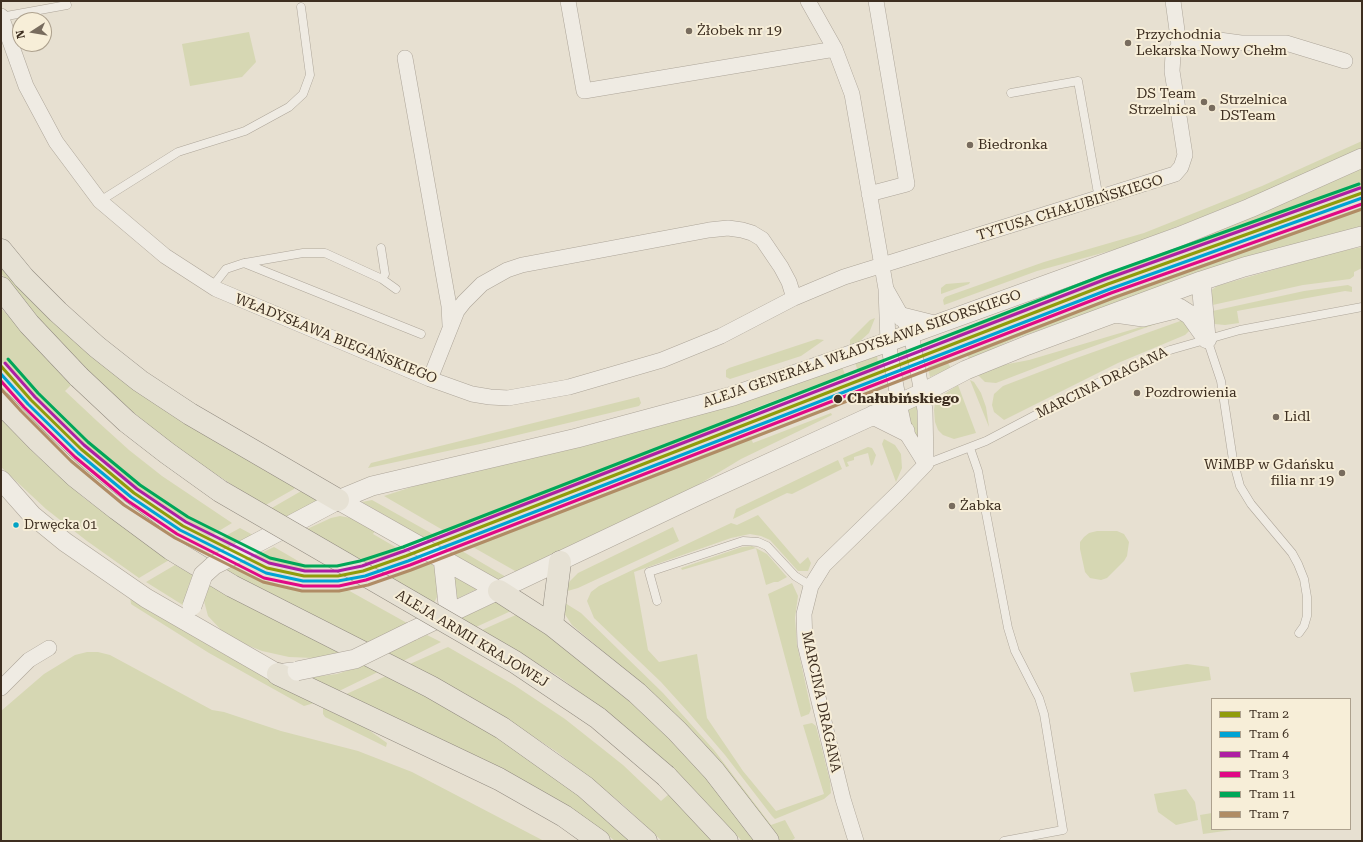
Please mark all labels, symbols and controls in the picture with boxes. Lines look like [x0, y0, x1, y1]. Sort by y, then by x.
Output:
north arrow [12, 12, 52, 52]
place label: Żłobek nr 19 [697, 23, 782, 39]
marker: Żłobek nr 19 [684, 26, 694, 36]
place label: Przychodnia Lekarska Nowy Chełm [1136, 27, 1287, 60]
text: N [14, 29, 28, 40]
marker: Przychodnia Lekarska Nowy Chełm [1123, 38, 1133, 48]
place label: DS Team Strzelnica [1129, 86, 1196, 118]
place label: Strzelnica DSTeam [1220, 92, 1287, 124]
marker: DS Team Strzelnica [1199, 97, 1209, 107]
marker: Strzelnica DSTeam [1207, 103, 1217, 113]
place label: Biedronka [978, 137, 1048, 153]
marker: Biedronka [965, 140, 975, 150]
street label: TYTUSA CHAŁUBIŃSKIEGO [975, 172, 1165, 244]
street label: ALEJA GENERAŁA WŁADYSŁAWA SIKORSKIEGO [701, 286, 1023, 412]
street label: WŁADYSŁAWA BIEGAŃSKIEGO [232, 291, 440, 387]
street label: MARCINA DRAGANA [1033, 344, 1171, 422]
place label: Pozdrowienia [1145, 385, 1237, 401]
marker: Pozdrowienia [1132, 388, 1142, 398]
place label: Chałubińskiego [847, 391, 959, 407]
marker: Chałubińskiego [832, 393, 844, 405]
place label: Lidl [1284, 409, 1310, 425]
marker: Lidl [1271, 412, 1281, 422]
place label: WiMBP w Gdańsku filia nr 19 [1204, 457, 1334, 490]
marker: WiMBP w Gdańsku filia nr 19 [1337, 468, 1347, 478]
place label: Żabka [960, 498, 1001, 514]
marker: Żabka [947, 501, 957, 511]
place label: Drwęcka 01 [24, 517, 97, 533]
marker: Drwęcka 01 [11, 520, 21, 530]
street label: ALEJA ARMII KRAJOWEJ [393, 587, 551, 691]
street label: MARCINA DRAGANA [798, 630, 844, 774]
legend [1211, 698, 1351, 830]
text: Tram 2 [1249, 707, 1289, 721]
text: Tram 6 [1249, 727, 1289, 741]
text: Tram 4 [1249, 747, 1289, 761]
text: Tram 3 [1249, 767, 1289, 781]
text: Tram 11 [1249, 787, 1296, 801]
text: Tram 7 [1249, 807, 1289, 821]

